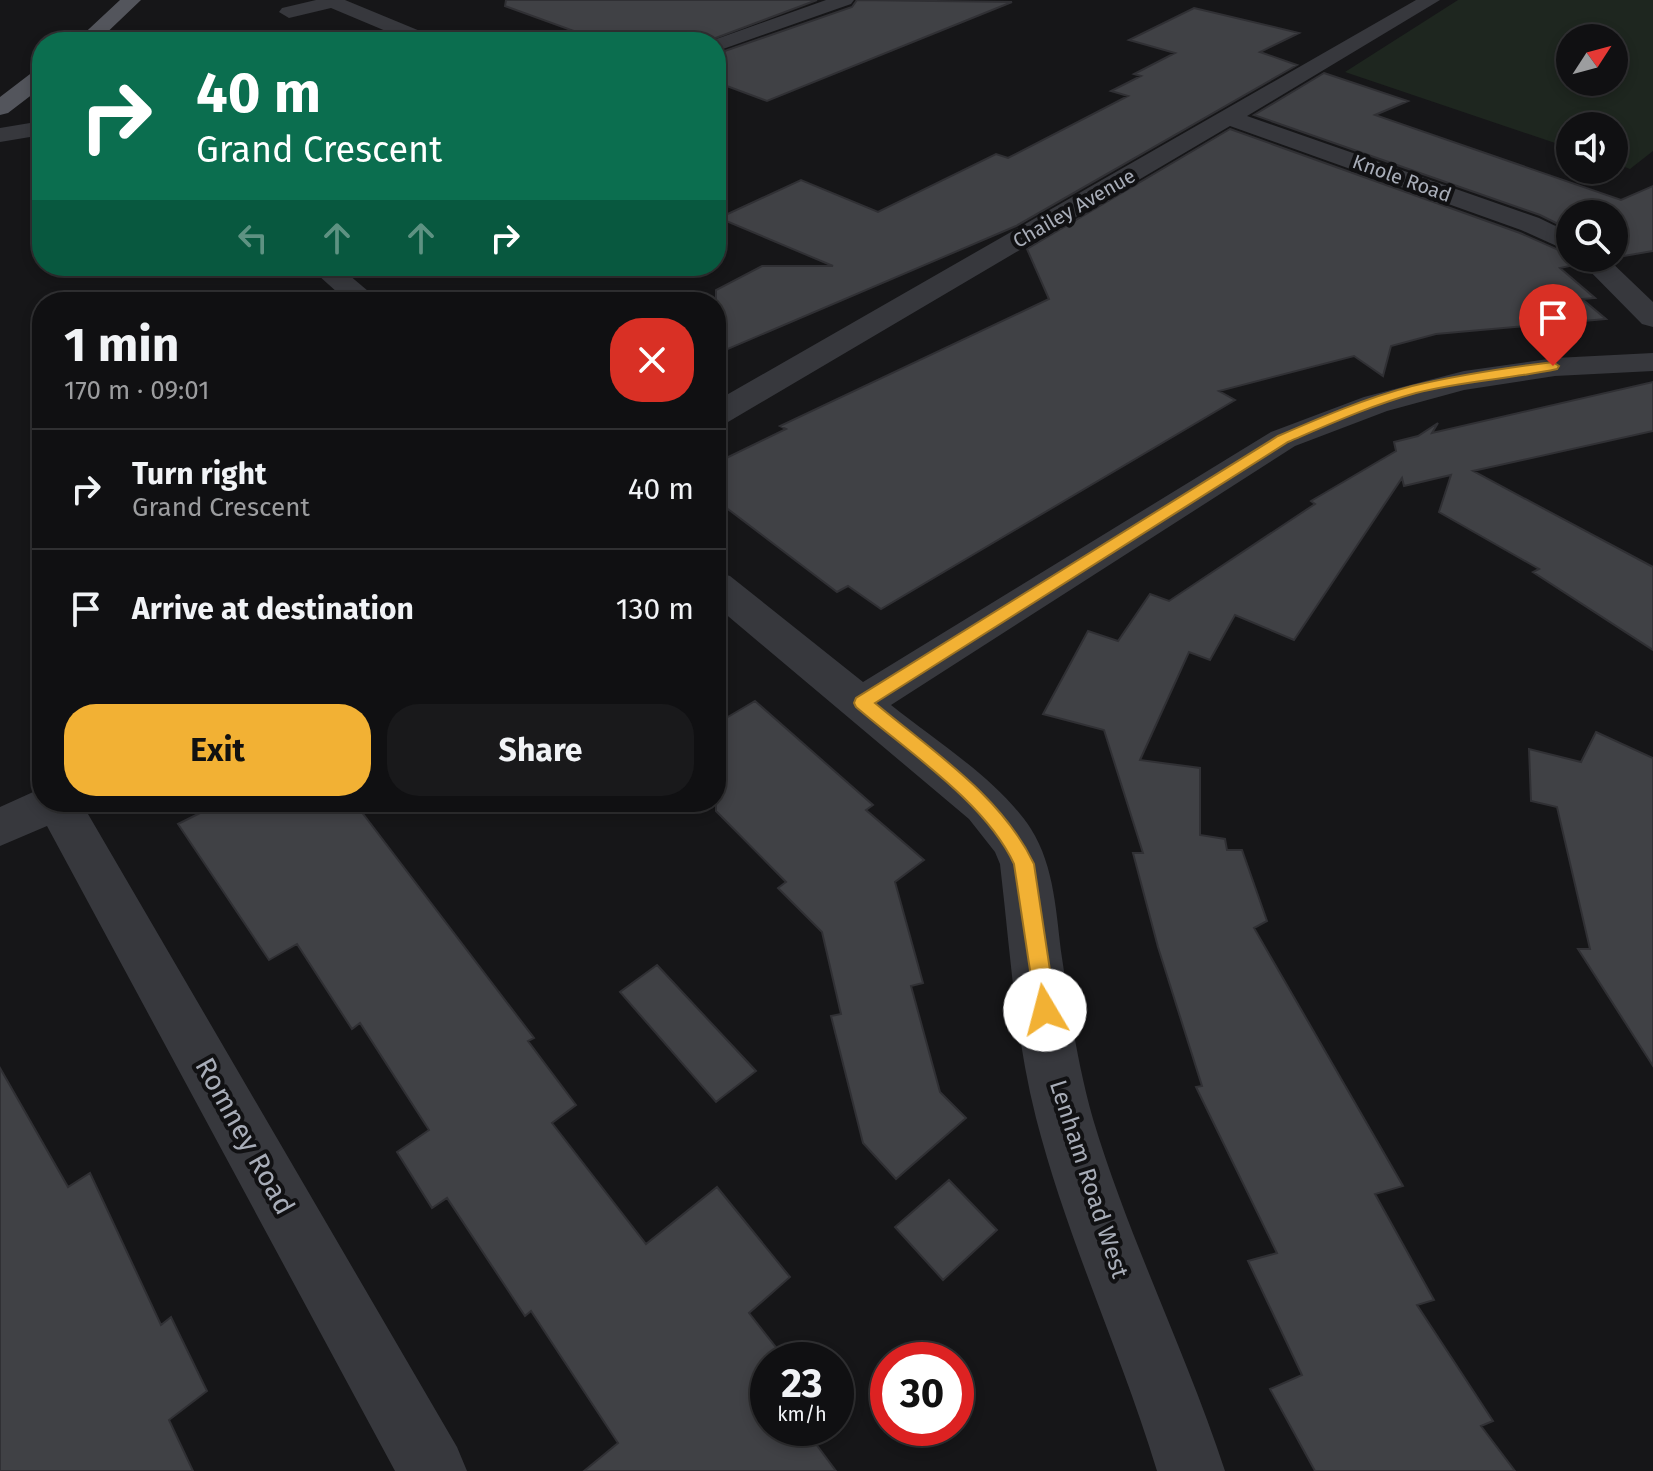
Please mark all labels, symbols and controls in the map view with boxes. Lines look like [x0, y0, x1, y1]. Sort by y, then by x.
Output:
north arrow [1556, 24, 1628, 96]
map controls [1556, 24, 1628, 272]
text: 40 m [196, 60, 321, 127]
icon: right [64, 64, 168, 168]
button: sound [1556, 112, 1628, 184]
text: Grand Crescent [196, 128, 442, 172]
street label: Knole Road [1349, 149, 1455, 207]
street label: Chailey Avenue [1009, 163, 1139, 253]
button: search [1556, 200, 1628, 272]
icon: left [231, 216, 275, 260]
icon: ahead [315, 216, 359, 260]
icon: ahead [399, 216, 443, 260]
icon: right [483, 216, 527, 260]
pin [1519, 284, 1587, 366]
icon: arrive [1531, 296, 1575, 340]
text: 1 min [64, 316, 179, 374]
button: close [610, 318, 694, 402]
text: 170 m · 09:01 [64, 375, 209, 406]
text: Turn right [132, 456, 267, 492]
icon: right [64, 467, 108, 511]
text: 40 m [628, 471, 694, 507]
text: Grand Crescent [132, 492, 310, 523]
icon: arrive [64, 587, 108, 631]
text: Arrive at destination [132, 591, 414, 627]
text: 130 m [616, 591, 694, 627]
button: Exit [64, 704, 371, 796]
button: Share [387, 704, 694, 796]
position arrow [1003, 968, 1087, 1052]
street label: Romney Road [188, 1052, 302, 1220]
street label: Lenham Road West [1044, 1076, 1134, 1282]
speed limit sign: 30 [870, 1342, 974, 1446]
text: 23 [781, 1360, 823, 1408]
text: km/h [777, 1402, 827, 1426]

